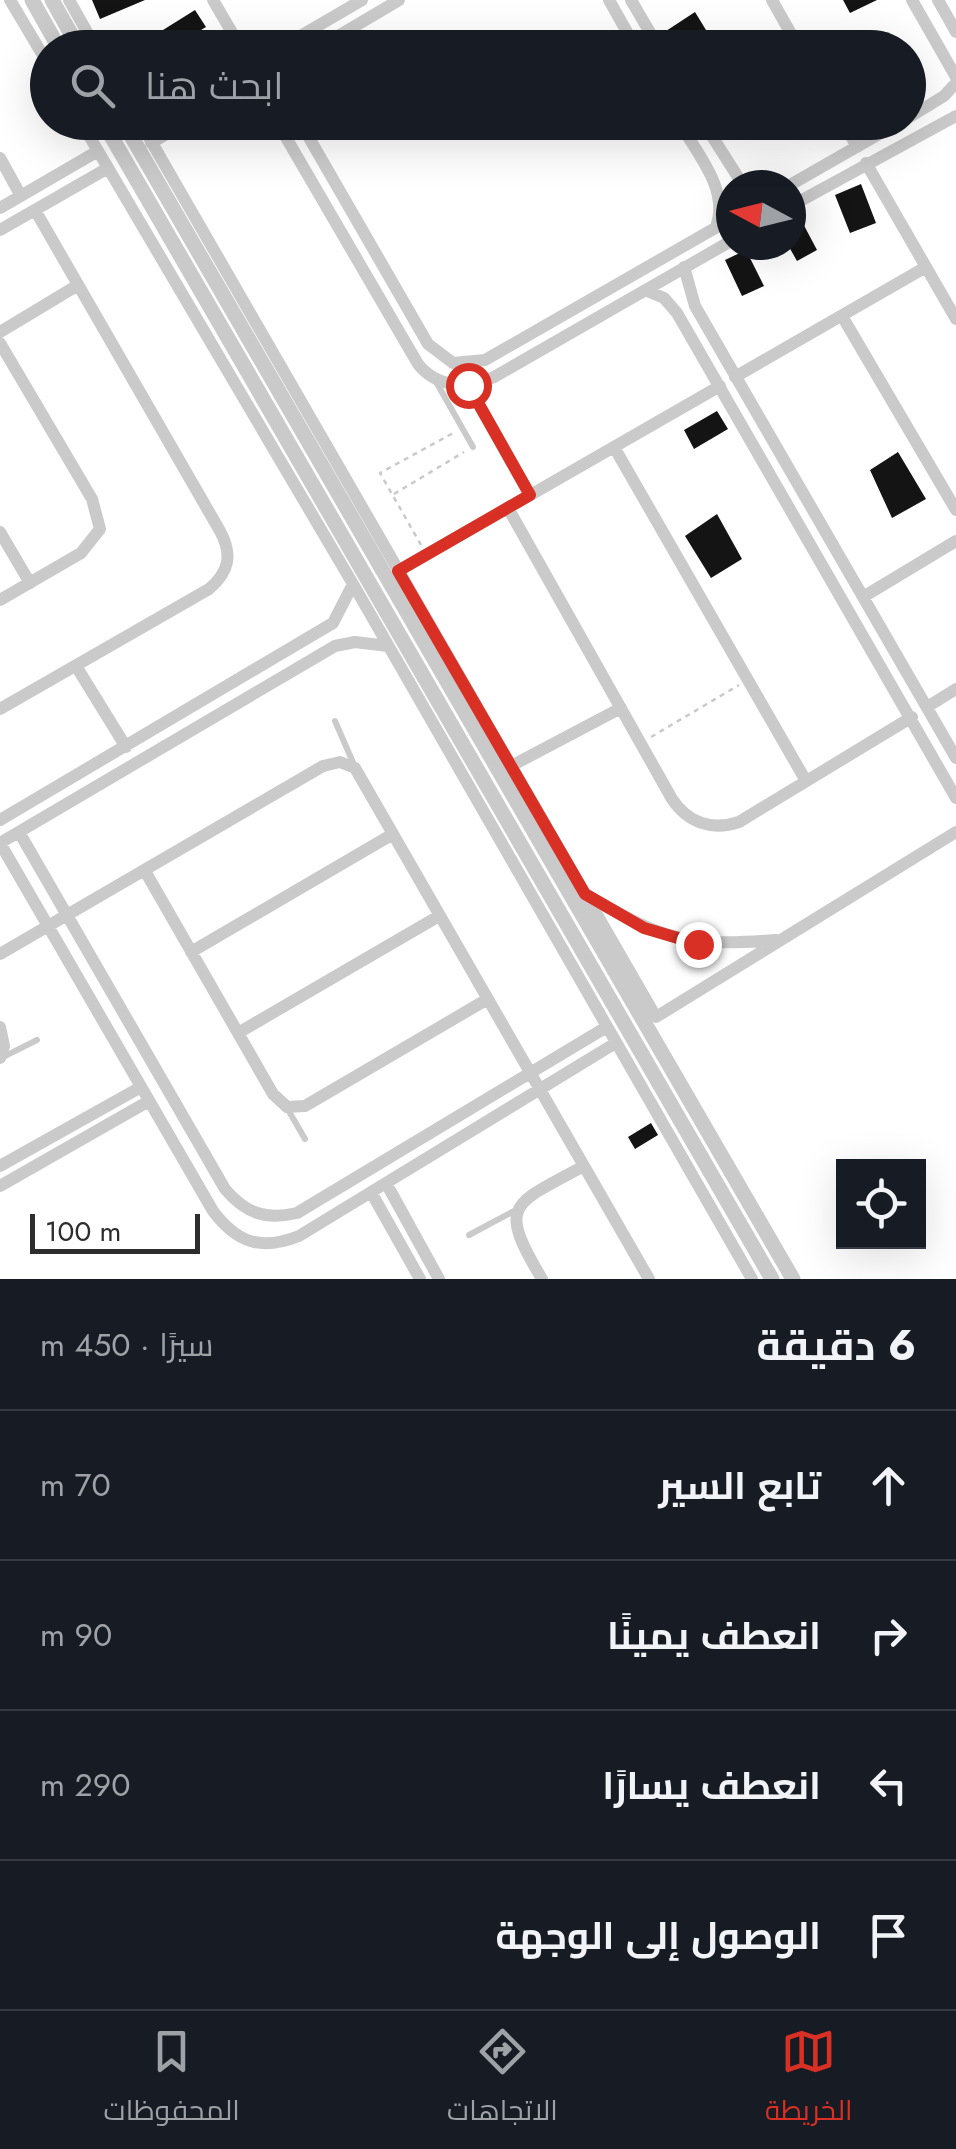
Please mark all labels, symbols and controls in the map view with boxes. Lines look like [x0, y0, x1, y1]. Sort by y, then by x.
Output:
search box [30, 30, 926, 140]
icon: search [65, 58, 120, 113]
text: ابحث هنا [145, 58, 283, 113]
north arrow [716, 170, 806, 260]
route start [446, 363, 492, 409]
route end [676, 922, 722, 968]
map controls [836, 1159, 926, 1249]
button: locate [836, 1159, 926, 1249]
scale bar [30, 1209, 200, 1254]
text: 100 m [45, 1211, 121, 1252]
text: 6 دقيقة [757, 1315, 916, 1376]
text: سيرًا · 450 m [40, 1322, 213, 1368]
text: تابع السير [659, 1458, 821, 1513]
icon: ahead [861, 1458, 916, 1513]
text: 70 m [40, 1462, 111, 1508]
text: انعطف يمينًا [607, 1608, 821, 1663]
icon: right [861, 1608, 916, 1663]
text: 90 m [40, 1612, 112, 1658]
text: انعطف يسارًا [602, 1758, 821, 1813]
icon: left [861, 1758, 916, 1813]
text: 290 m [40, 1762, 130, 1808]
text: الوصول إلى الوجهة [495, 1908, 821, 1963]
icon: arrive [861, 1908, 916, 1963]
tab: المحفوظات [104, 2024, 240, 2136]
tab: الاتجاهات [447, 2024, 558, 2136]
tab: الخريطة [765, 2024, 852, 2136]

